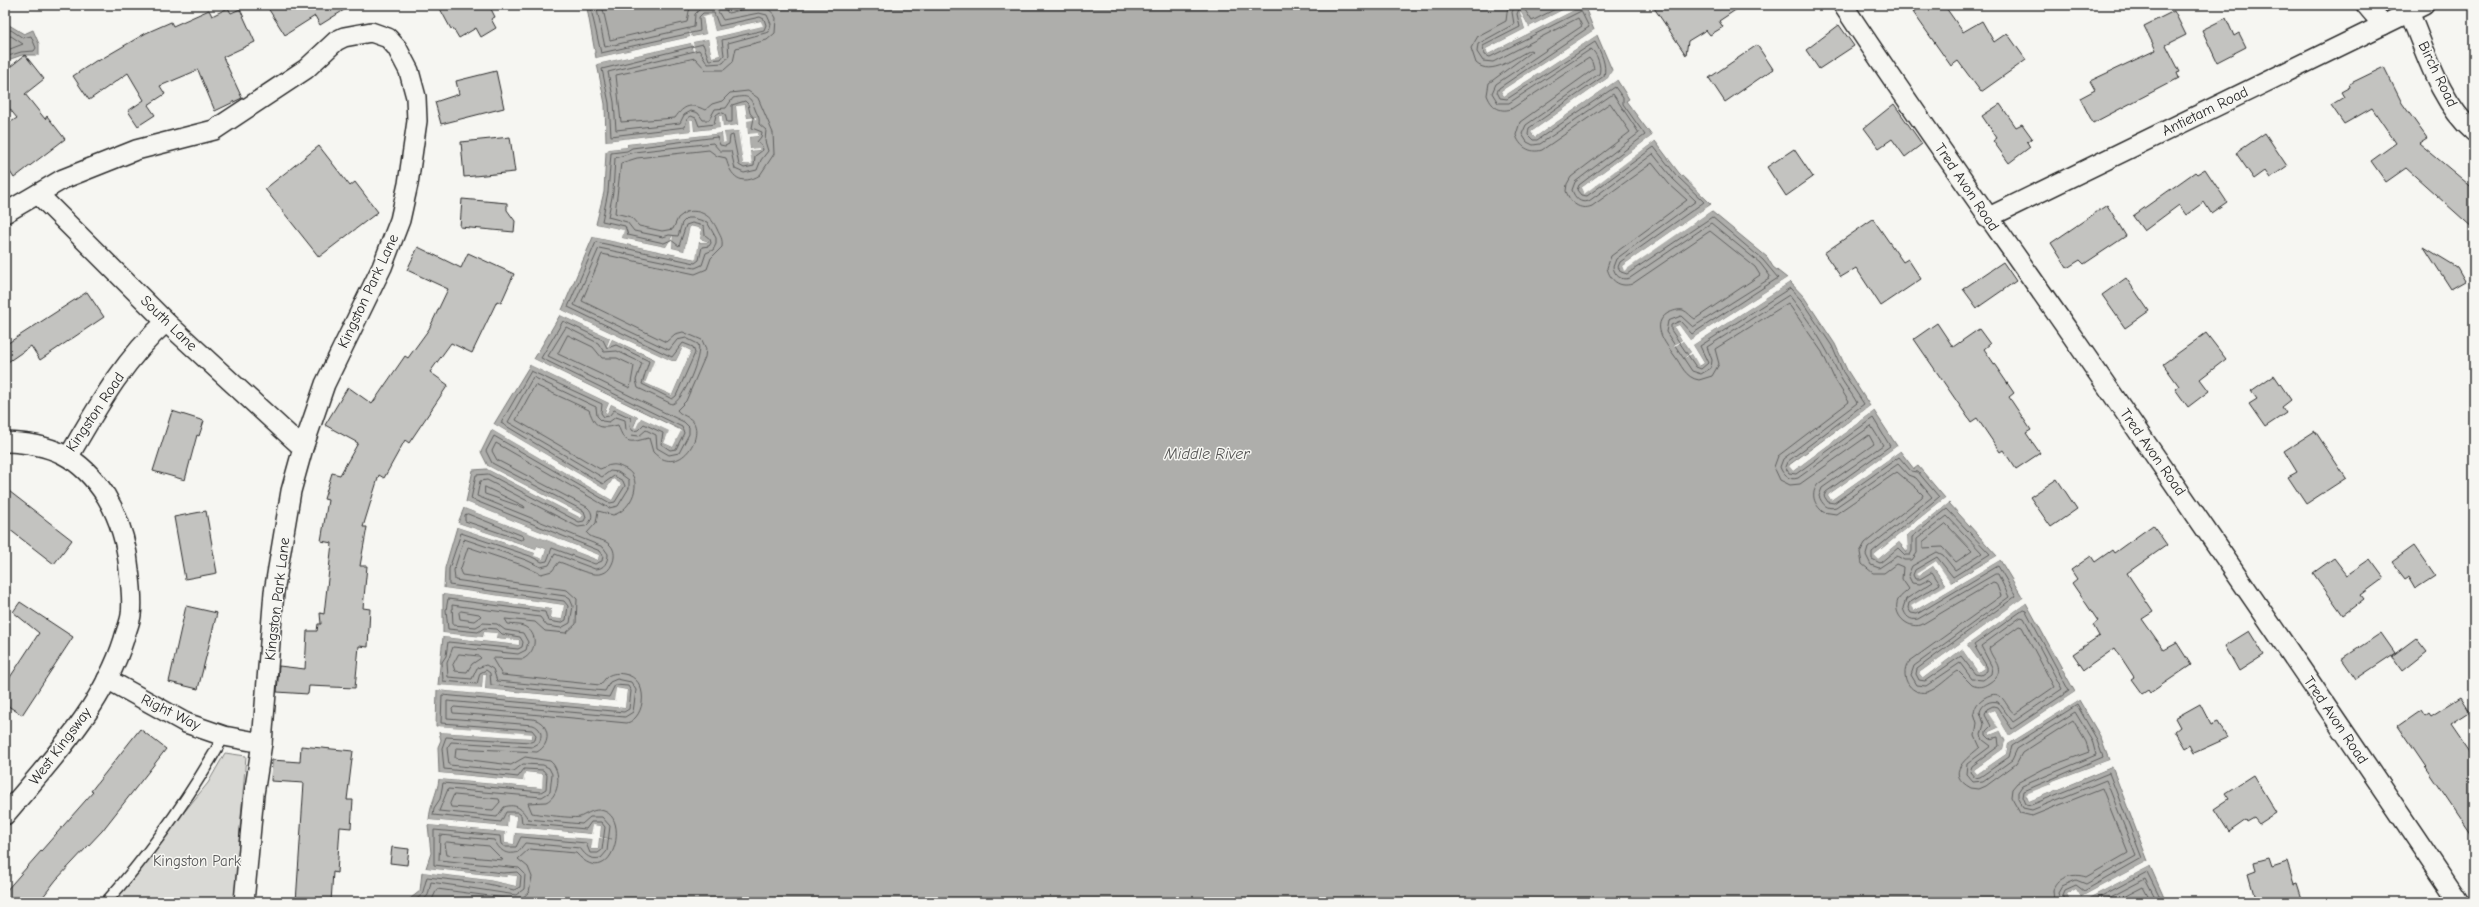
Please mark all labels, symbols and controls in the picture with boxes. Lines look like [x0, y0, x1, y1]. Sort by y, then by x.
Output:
street label: Birch Road [2414, 38, 2462, 110]
street label: Antietam Road [2159, 82, 2251, 140]
street label: Tred Avon Road [1931, 140, 2003, 234]
street label: Kingston Park Lane [334, 231, 403, 351]
street label: South Lane [137, 292, 202, 355]
street label: Kingston Road [62, 369, 128, 455]
street label: Tred Avon Road [2116, 405, 2190, 499]
water label: Middle River [1163, 445, 1250, 463]
street label: Kingston Park Lane [261, 536, 294, 662]
street label: Tred Avon Road [2300, 673, 2372, 767]
street label: Right Way [138, 690, 204, 734]
street label: West Kingsway [25, 703, 95, 788]
park label: Kingston Park [153, 852, 242, 870]

